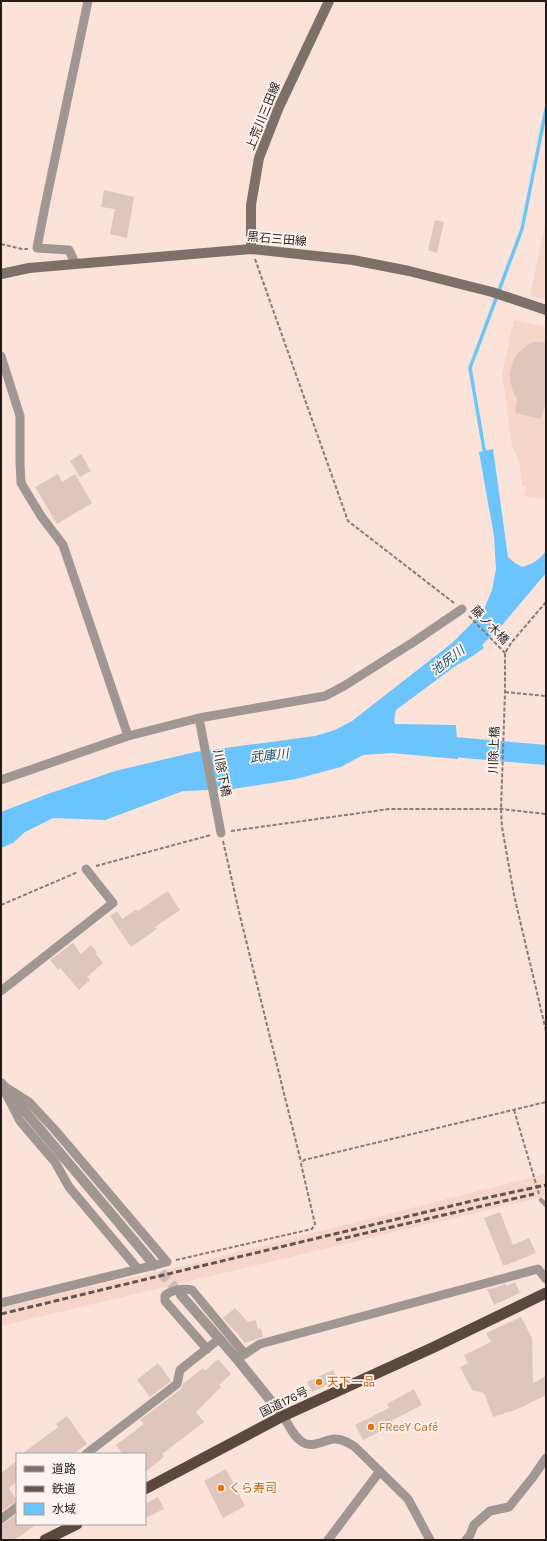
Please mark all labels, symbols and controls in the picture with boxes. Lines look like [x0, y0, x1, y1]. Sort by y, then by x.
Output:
street label: 上荒川三田線 [243, 80, 283, 152]
street label: 黒石三田線 [246, 229, 308, 249]
street label: 藤ノ木橋 [468, 603, 512, 647]
water label: 池尻川 [427, 641, 469, 678]
street label: 川除上橋 [486, 726, 502, 774]
water label: 武庫川 [249, 746, 291, 765]
street label: 川除下橋 [211, 748, 233, 798]
place label: 天下一品 [327, 1375, 375, 1389]
marker: 天下一品 [314, 1377, 324, 1387]
street label: 国道176号 [257, 1384, 311, 1420]
place label: FReeY Café [379, 1420, 438, 1434]
marker: FReeY Café [366, 1422, 376, 1432]
legend [16, 1453, 146, 1525]
text: 道路 [52, 1462, 76, 1476]
place label: くら寿司 [229, 1481, 277, 1495]
text: 鉄道 [52, 1482, 76, 1496]
marker: くら寿司 [216, 1483, 226, 1493]
text: 水域 [52, 1502, 76, 1516]

